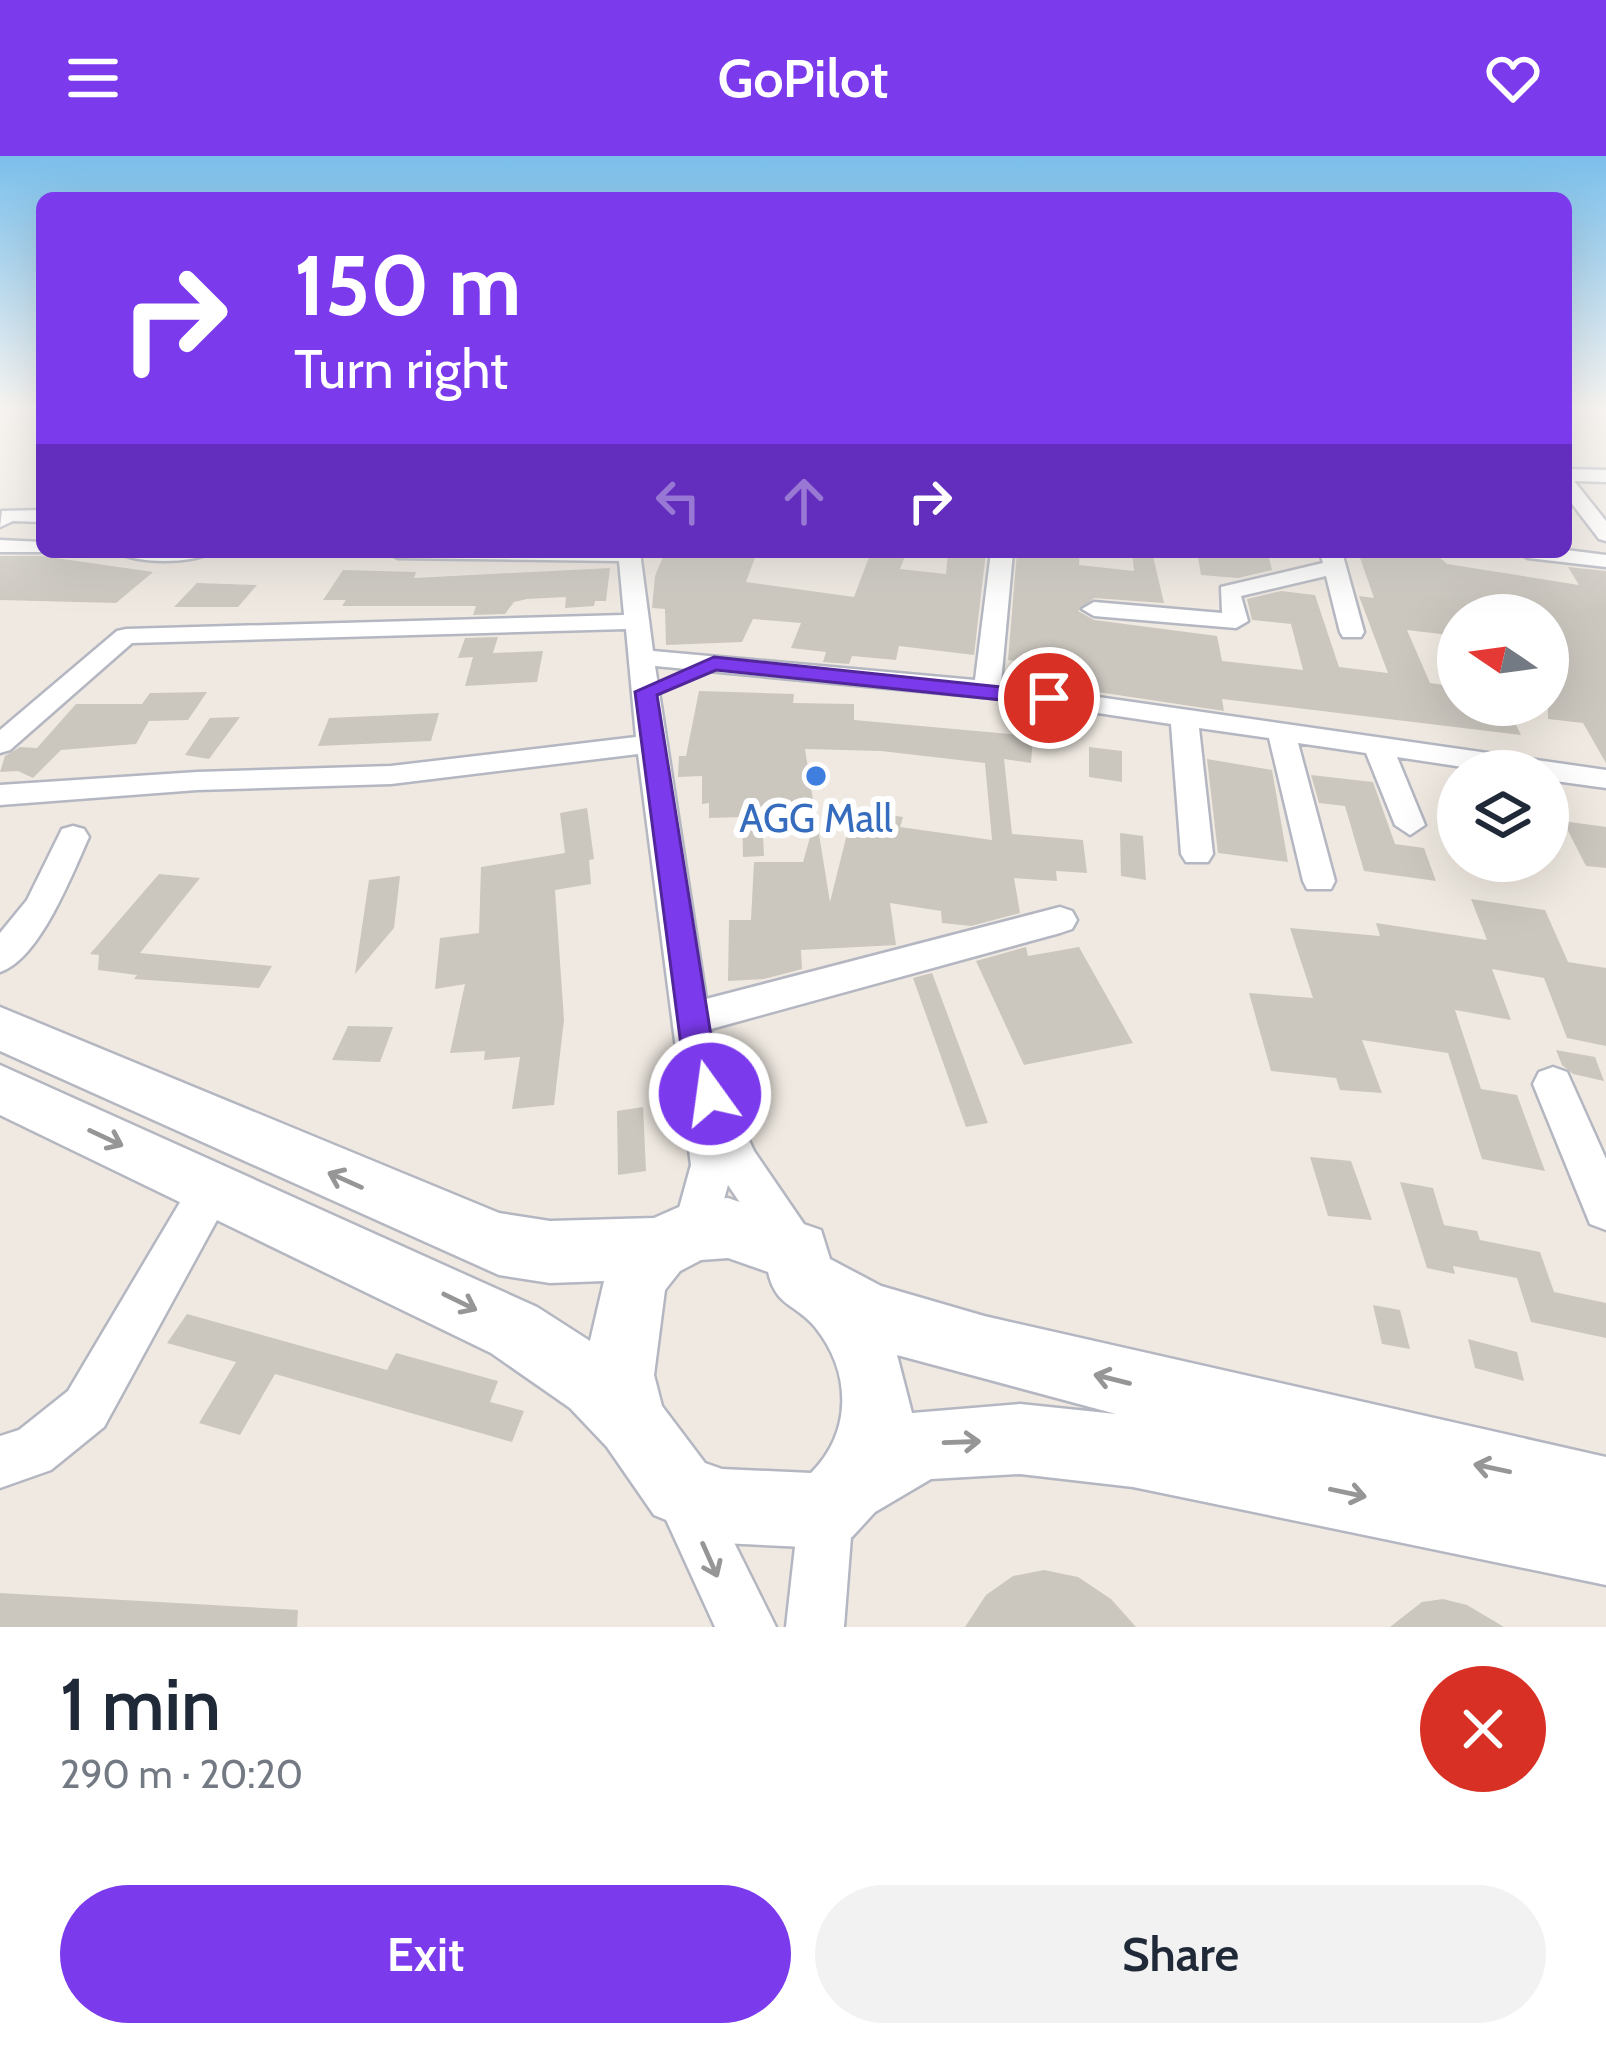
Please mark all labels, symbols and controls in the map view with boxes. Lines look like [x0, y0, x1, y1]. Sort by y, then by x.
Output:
icon: menu [60, 45, 126, 111]
text: GoPilot [718, 45, 888, 111]
icon: heart [1480, 45, 1546, 111]
text: 150 m [294, 234, 521, 336]
icon: right [96, 240, 252, 396]
text: Turn right [294, 336, 508, 402]
icon: left [645, 468, 711, 534]
icon: ahead [771, 468, 837, 534]
icon: right [897, 468, 963, 534]
north arrow [1437, 594, 1569, 726]
map controls [1437, 594, 1569, 882]
pin [998, 647, 1100, 749]
icon: arrive [1016, 665, 1082, 731]
button: layers [1437, 750, 1569, 882]
marker: AGG Mall [803, 763, 829, 789]
place label: AGG Mall [739, 794, 893, 842]
position arrow [647, 1031, 773, 1157]
one-way arrow [87, 1128, 123, 1150]
one-way arrow [327, 1168, 363, 1190]
one-way arrow [442, 1292, 477, 1315]
one-way arrow [1094, 1367, 1132, 1389]
one-way arrow [942, 1430, 981, 1453]
one-way arrow [1473, 1456, 1511, 1479]
one-way arrow [1327, 1483, 1366, 1505]
one-way arrow [701, 1541, 723, 1577]
text: 1 min [60, 1661, 221, 1748]
button: close [1420, 1666, 1546, 1792]
text: 290 m · 20:20 [60, 1750, 303, 1798]
button: Exit [60, 1885, 791, 2023]
button: Share [815, 1885, 1546, 2023]

